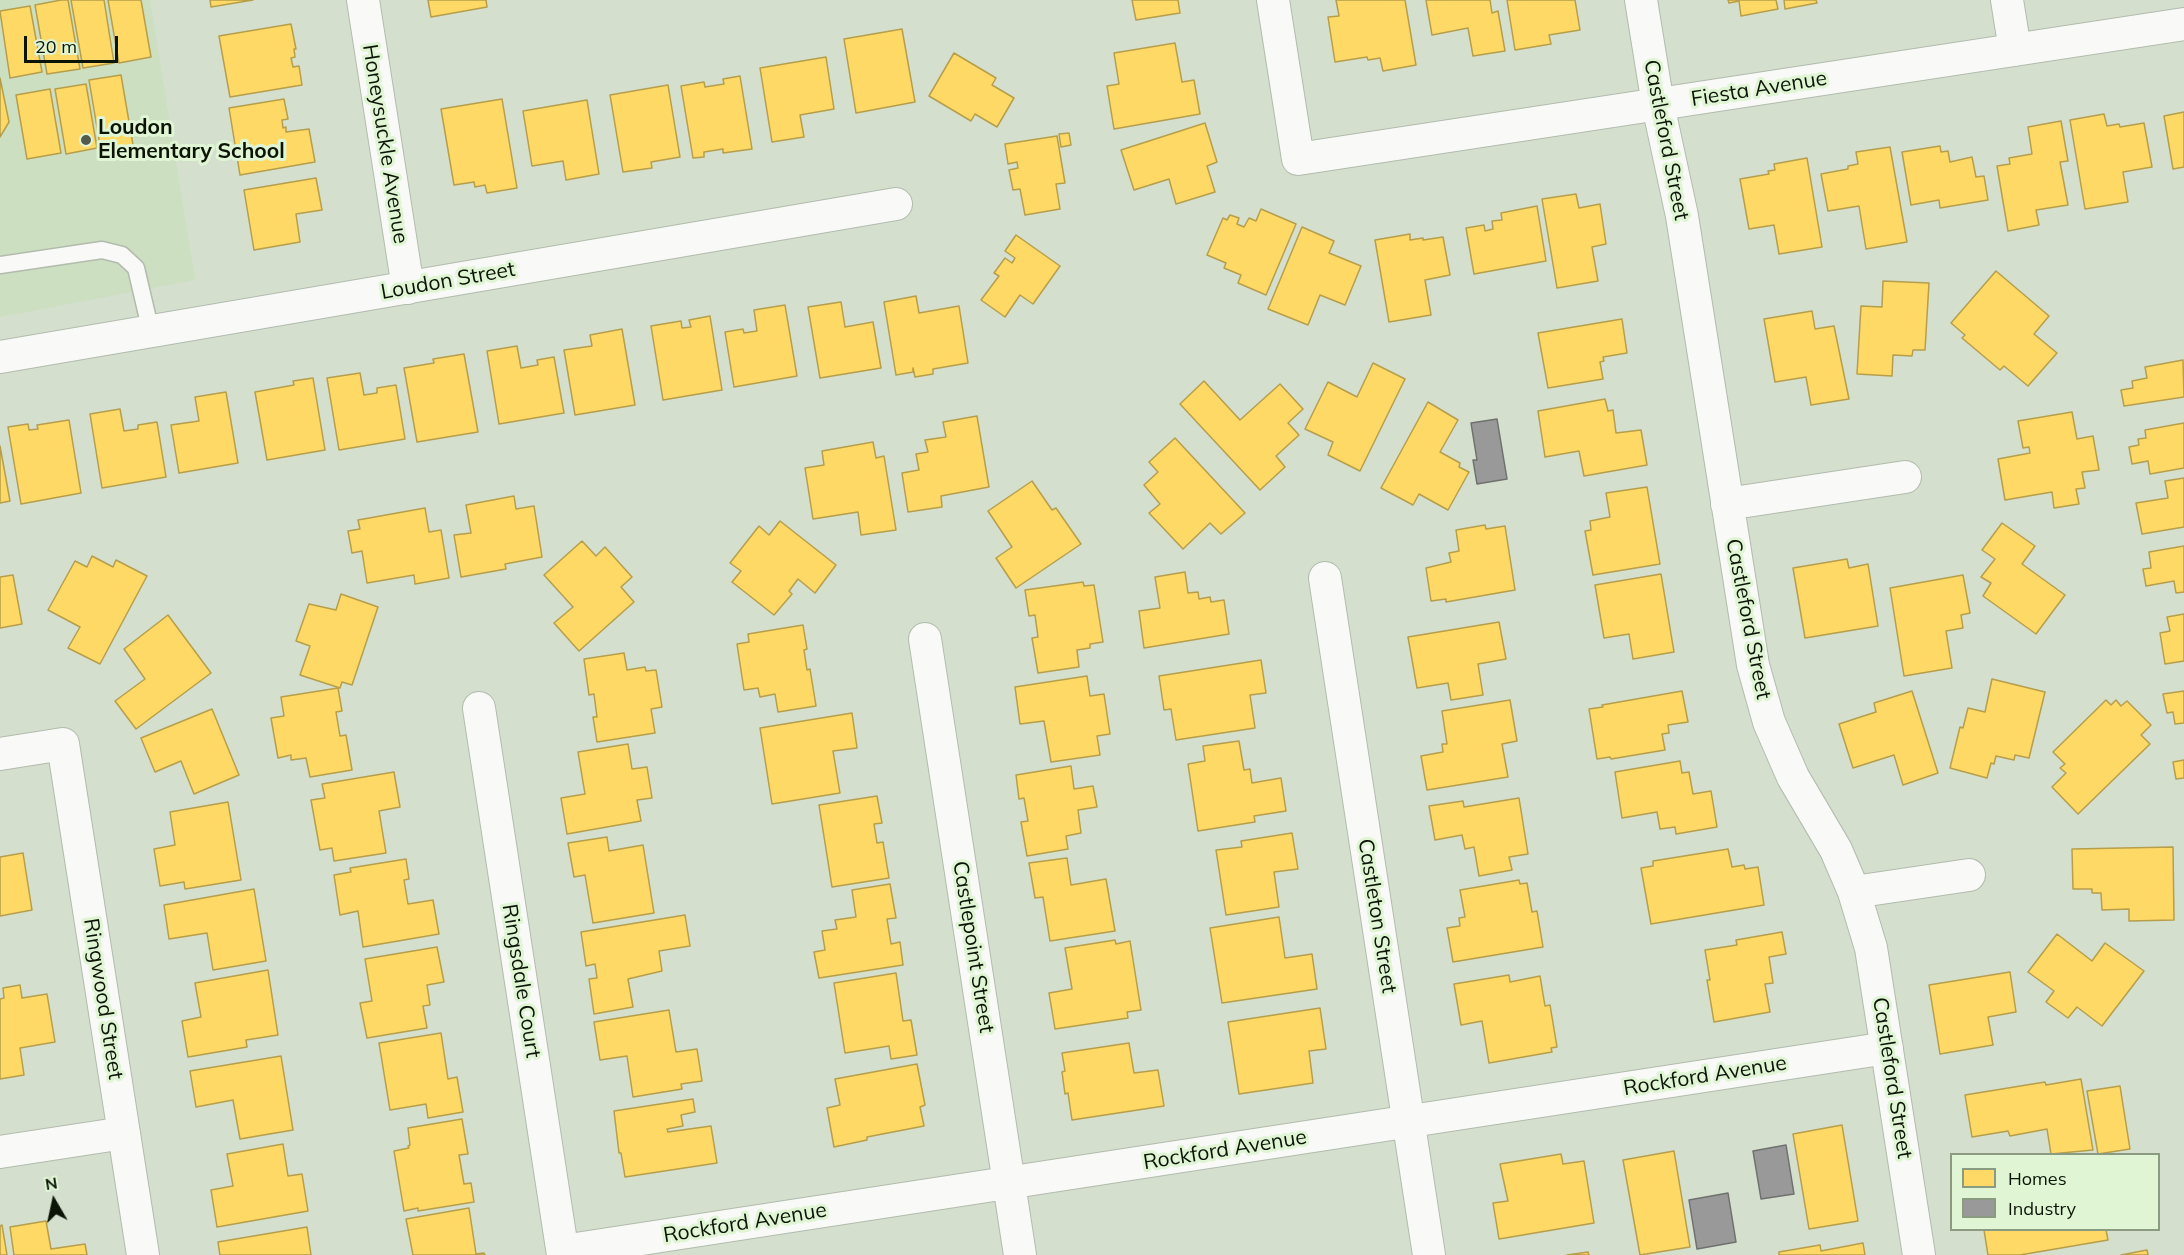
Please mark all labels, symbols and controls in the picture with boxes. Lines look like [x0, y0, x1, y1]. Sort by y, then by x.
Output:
scale bar [27, 24, 122, 62]
text: 20 m [35, 35, 77, 58]
street label: Honeysuckle Avenue [357, 43, 413, 245]
street label: Castleford Street [1638, 58, 1694, 222]
street label: Fiesta Avenue [1689, 66, 1829, 112]
place label: Loudon Elementary School [98, 115, 285, 165]
marker: Loudon Elementary School [79, 133, 93, 147]
street label: Loudon Street [379, 257, 517, 305]
street label: Castleford Street [1720, 537, 1776, 701]
street label: Castleton Street [1352, 837, 1402, 995]
street label: Castlepoint Street [947, 859, 999, 1035]
street label: Ringsdale Court [496, 902, 546, 1060]
street label: Ringwood Street [78, 917, 128, 1081]
street label: Castleford Street [1867, 995, 1917, 1161]
street label: Rockford Avenue [1622, 1051, 1788, 1101]
street label: Rockford Avenue [1142, 1125, 1308, 1175]
legend [1950, 1153, 2160, 1231]
text: Homes [2008, 1167, 2067, 1190]
north arrow [24, 1171, 84, 1231]
text: N [44, 1172, 59, 1194]
text: Industry [2008, 1197, 2076, 1220]
street label: Rockford Avenue [662, 1198, 828, 1248]

